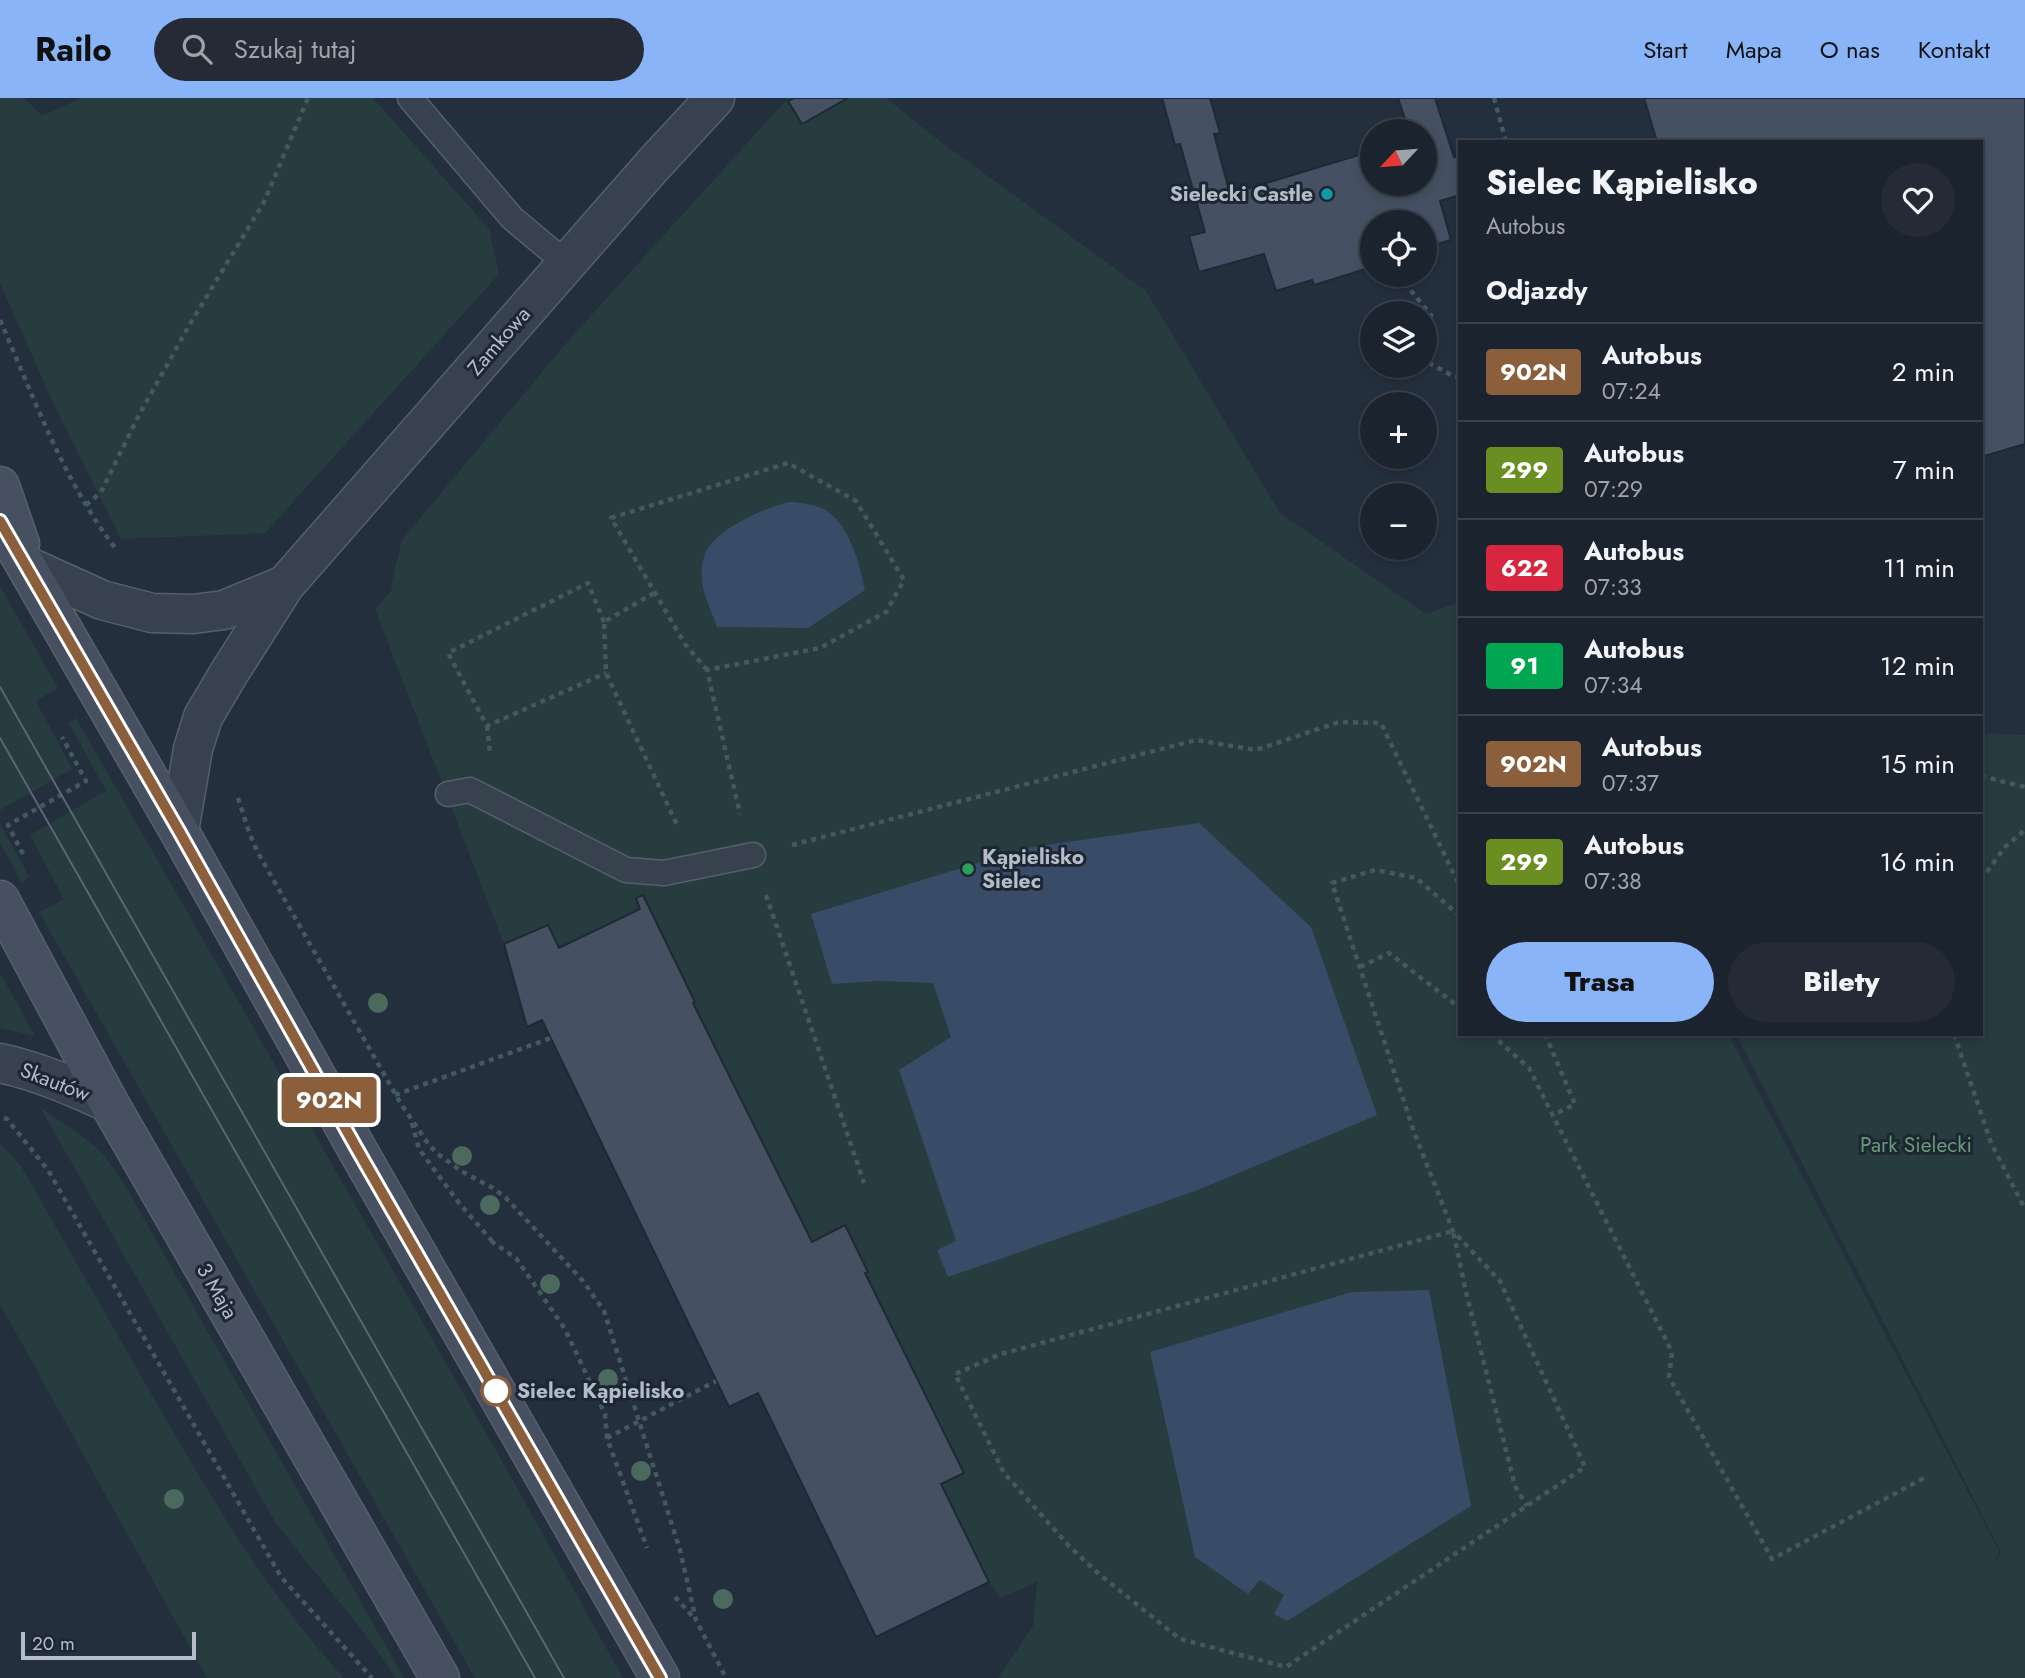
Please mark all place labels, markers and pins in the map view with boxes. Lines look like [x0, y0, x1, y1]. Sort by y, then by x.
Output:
place label: Sielecki Castle [1170, 179, 1313, 209]
marker: Sielecki Castle [1319, 186, 1335, 202]
place label: Kąpielisko Sielec [982, 842, 1084, 896]
marker: Kąpielisko Sielec [960, 861, 976, 877]
marker: Sielec Kąpielisko [481, 1376, 511, 1406]
place label: Sielec Kąpielisko [517, 1376, 684, 1406]

